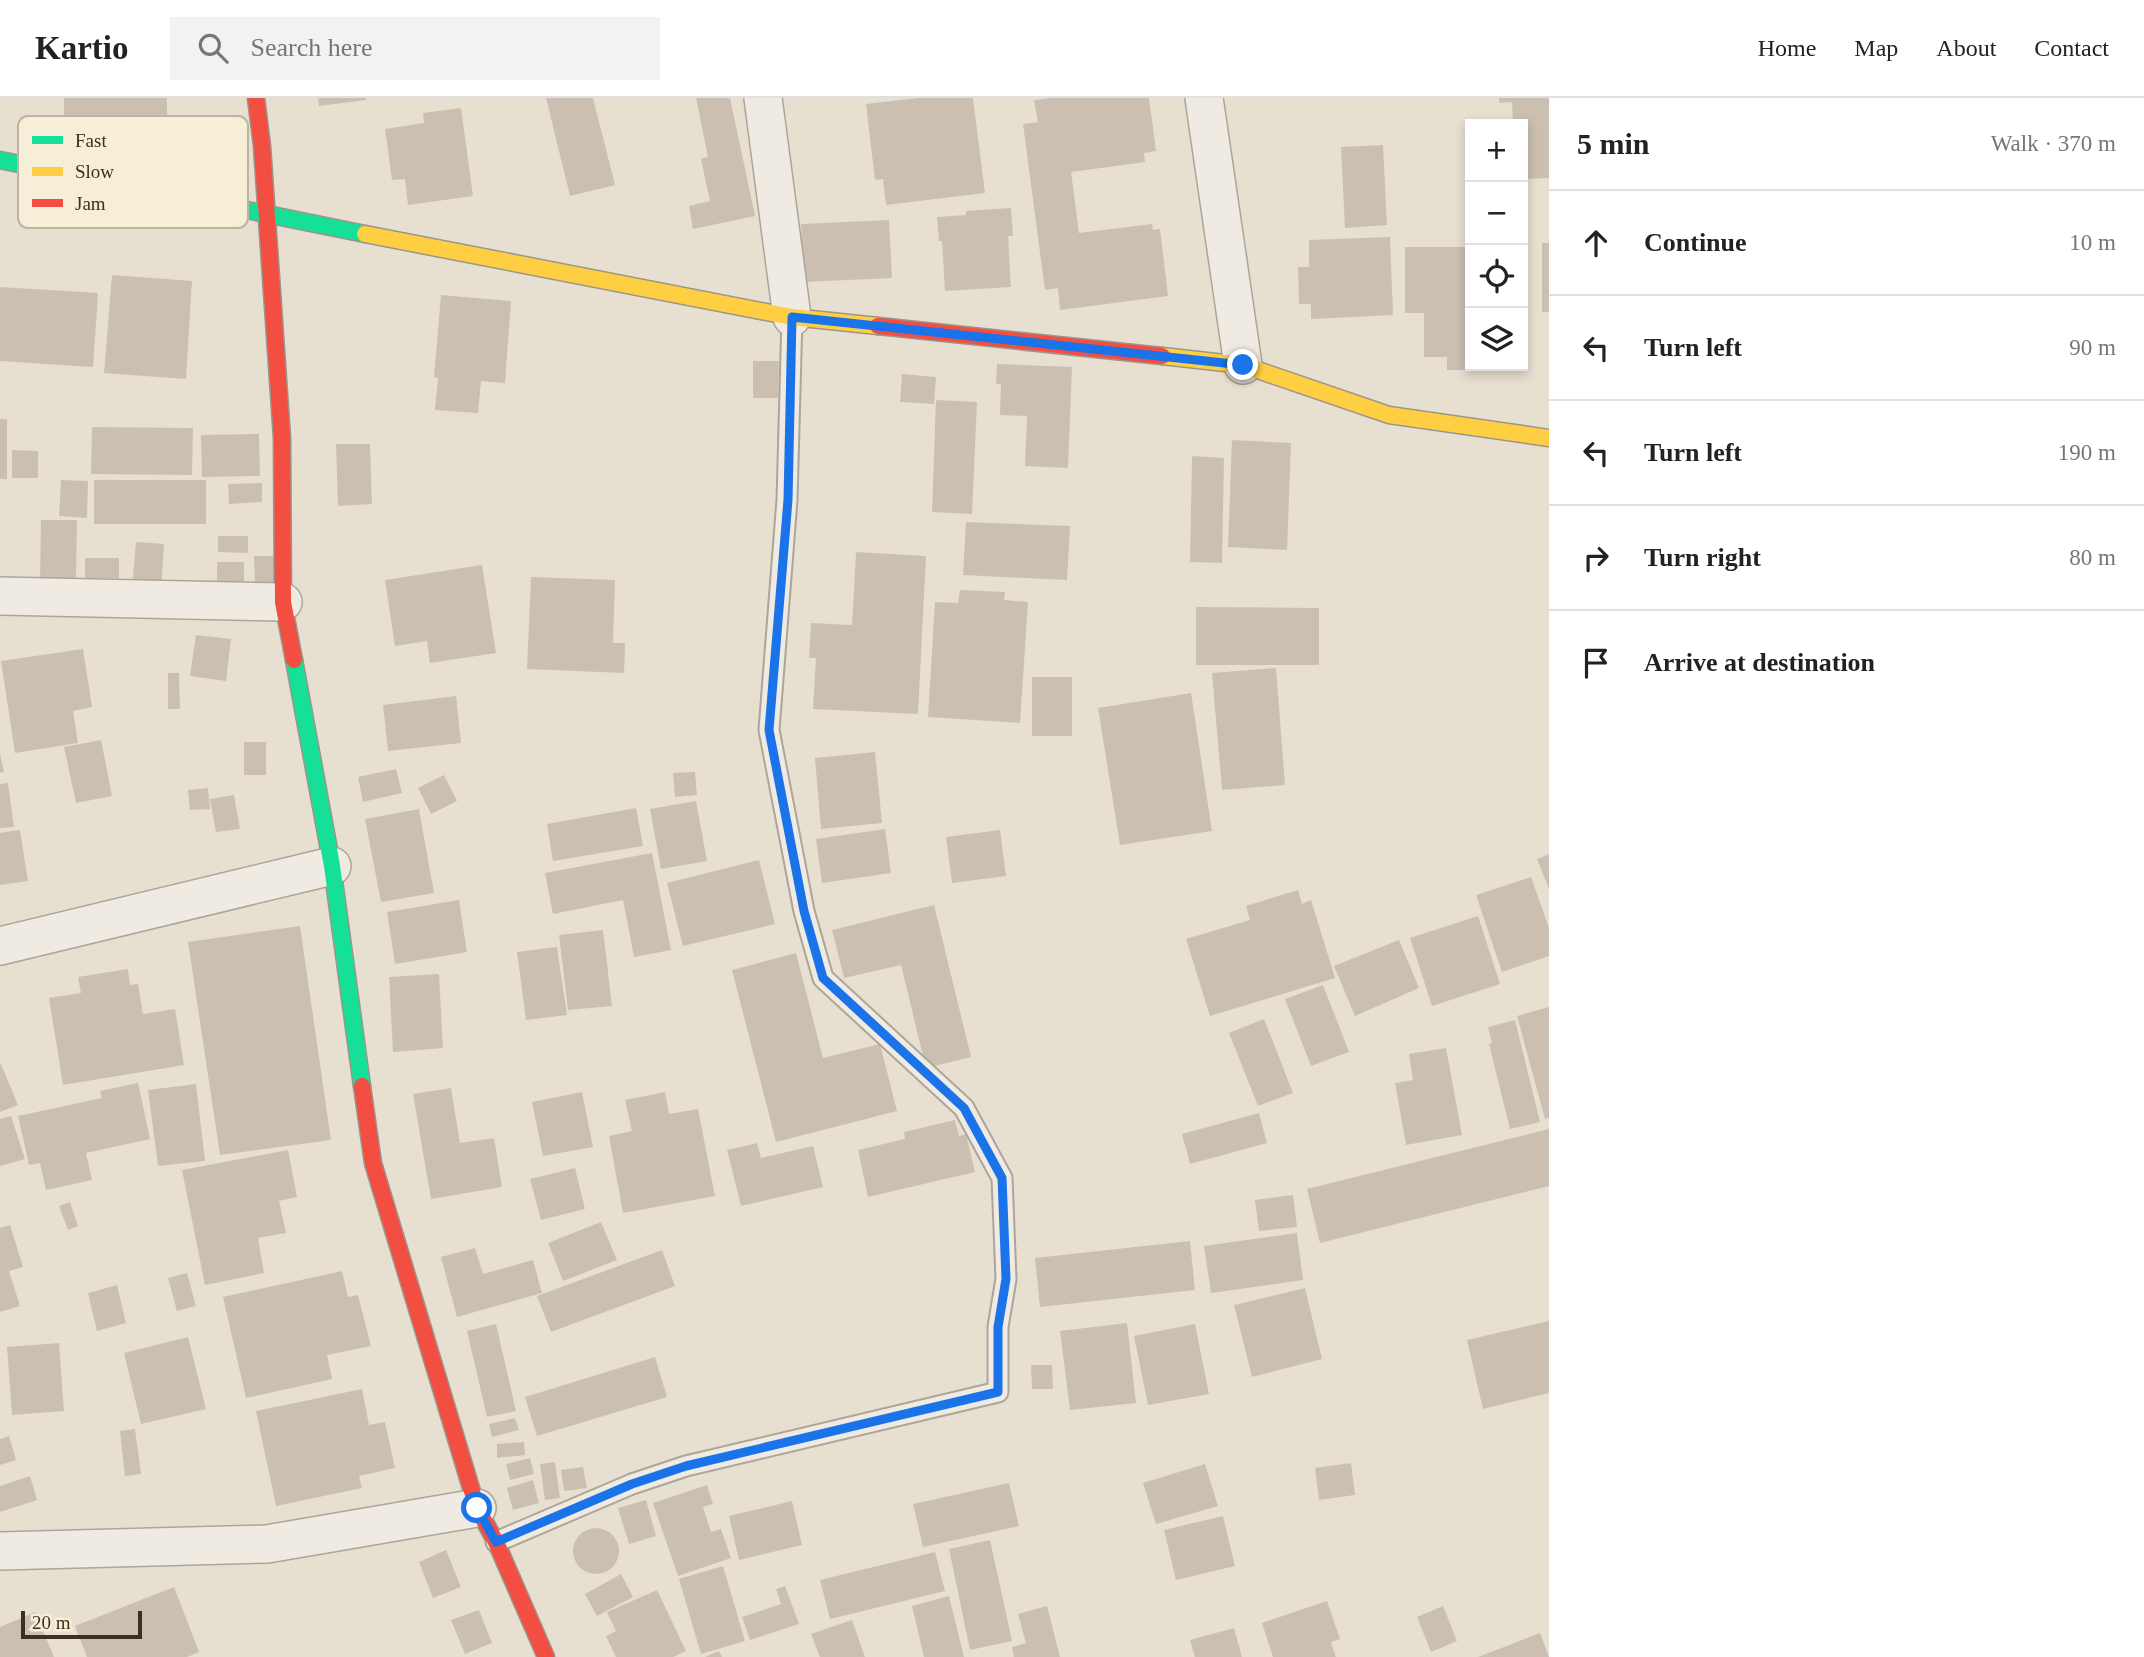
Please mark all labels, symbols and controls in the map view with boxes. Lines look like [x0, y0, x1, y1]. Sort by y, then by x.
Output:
search box [170, 17, 660, 80]
icon: search [194, 29, 232, 67]
text: Kartio [35, 30, 128, 66]
text: Search here [250, 33, 372, 62]
text: Home [1758, 35, 1816, 61]
text: Map [1854, 35, 1898, 61]
text: About [1936, 35, 1996, 61]
text: Contact [2034, 35, 2109, 61]
legend [18, 116, 248, 228]
map controls [1465, 119, 1528, 371]
button: + [1465, 119, 1528, 182]
text: 5 min [1577, 127, 1650, 160]
text: Fast [75, 130, 107, 151]
text: Walk · 370 m [1991, 131, 2116, 156]
text: Slow [75, 161, 114, 182]
button: − [1465, 182, 1528, 245]
text: Jam [75, 193, 106, 214]
icon: ahead [1577, 224, 1615, 262]
text: Continue [1644, 228, 1747, 257]
text: 10 m [2069, 230, 2116, 255]
button: locate [1465, 245, 1528, 308]
button: layers [1465, 308, 1528, 371]
icon: left [1577, 329, 1615, 367]
text: Turn left [1644, 333, 1742, 362]
text: 90 m [2069, 335, 2116, 360]
route end [1227, 349, 1258, 380]
icon: left [1577, 434, 1615, 472]
text: Turn left [1644, 438, 1742, 467]
text: 190 m [2058, 440, 2116, 465]
icon: right [1577, 539, 1615, 577]
text: Turn right [1644, 543, 1761, 572]
text: 80 m [2069, 545, 2116, 570]
icon: arrive [1577, 644, 1615, 682]
text: Arrive at destination [1644, 648, 1875, 677]
route start [461, 1492, 492, 1523]
scale bar [21, 1608, 142, 1640]
text: 20 m [32, 1612, 71, 1633]

